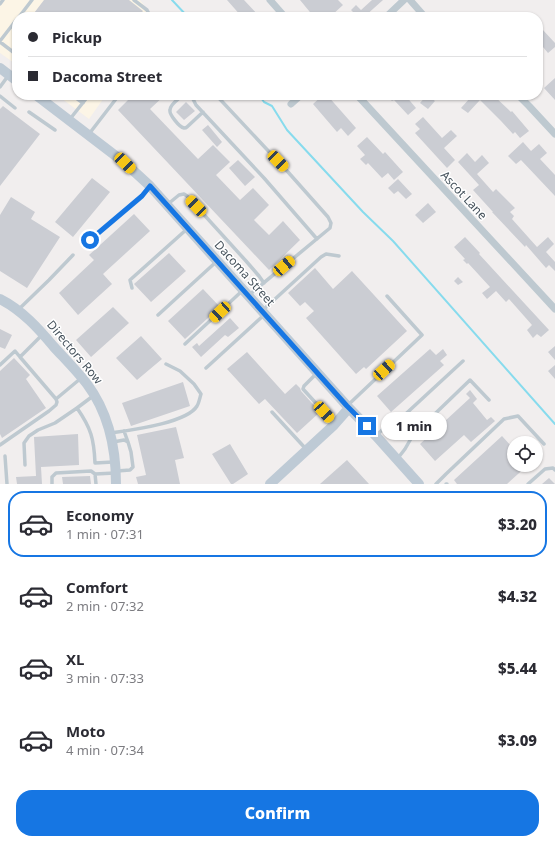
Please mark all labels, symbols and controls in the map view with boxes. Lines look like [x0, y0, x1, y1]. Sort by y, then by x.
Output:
text: Pickup [52, 27, 102, 47]
text: Dacoma Street [52, 66, 162, 86]
car [265, 148, 291, 174]
car [112, 150, 138, 176]
street label: Ascot Lane [437, 167, 491, 223]
car [183, 193, 209, 219]
route start [81, 231, 99, 249]
street label: Dacoma Street [211, 236, 280, 310]
car [271, 254, 297, 278]
car [207, 299, 233, 325]
street label: Directors Row [43, 316, 107, 388]
car [371, 358, 397, 382]
car [312, 399, 336, 425]
callout: 1 min [381, 412, 447, 440]
route end [358, 417, 376, 435]
text: 1 min [396, 417, 432, 435]
map controls [507, 436, 543, 472]
button: locate [507, 436, 543, 472]
text: Economy [66, 505, 134, 525]
icon: car [18, 506, 54, 542]
text: $3.20 [498, 514, 537, 534]
text: 1 min · 07:31 [66, 525, 144, 543]
text: Comfort [66, 577, 128, 597]
icon: car [18, 578, 54, 614]
text: $4.32 [498, 586, 537, 606]
text: 2 min · 07:32 [66, 597, 144, 615]
text: XL [66, 649, 84, 669]
icon: car [18, 650, 54, 686]
text: $5.44 [498, 658, 537, 678]
text: 3 min · 07:33 [66, 669, 144, 687]
text: Moto [66, 721, 105, 741]
icon: car [18, 722, 54, 758]
text: $3.09 [498, 730, 537, 750]
text: 4 min · 07:34 [66, 741, 144, 759]
button: Confirm [16, 790, 539, 836]

